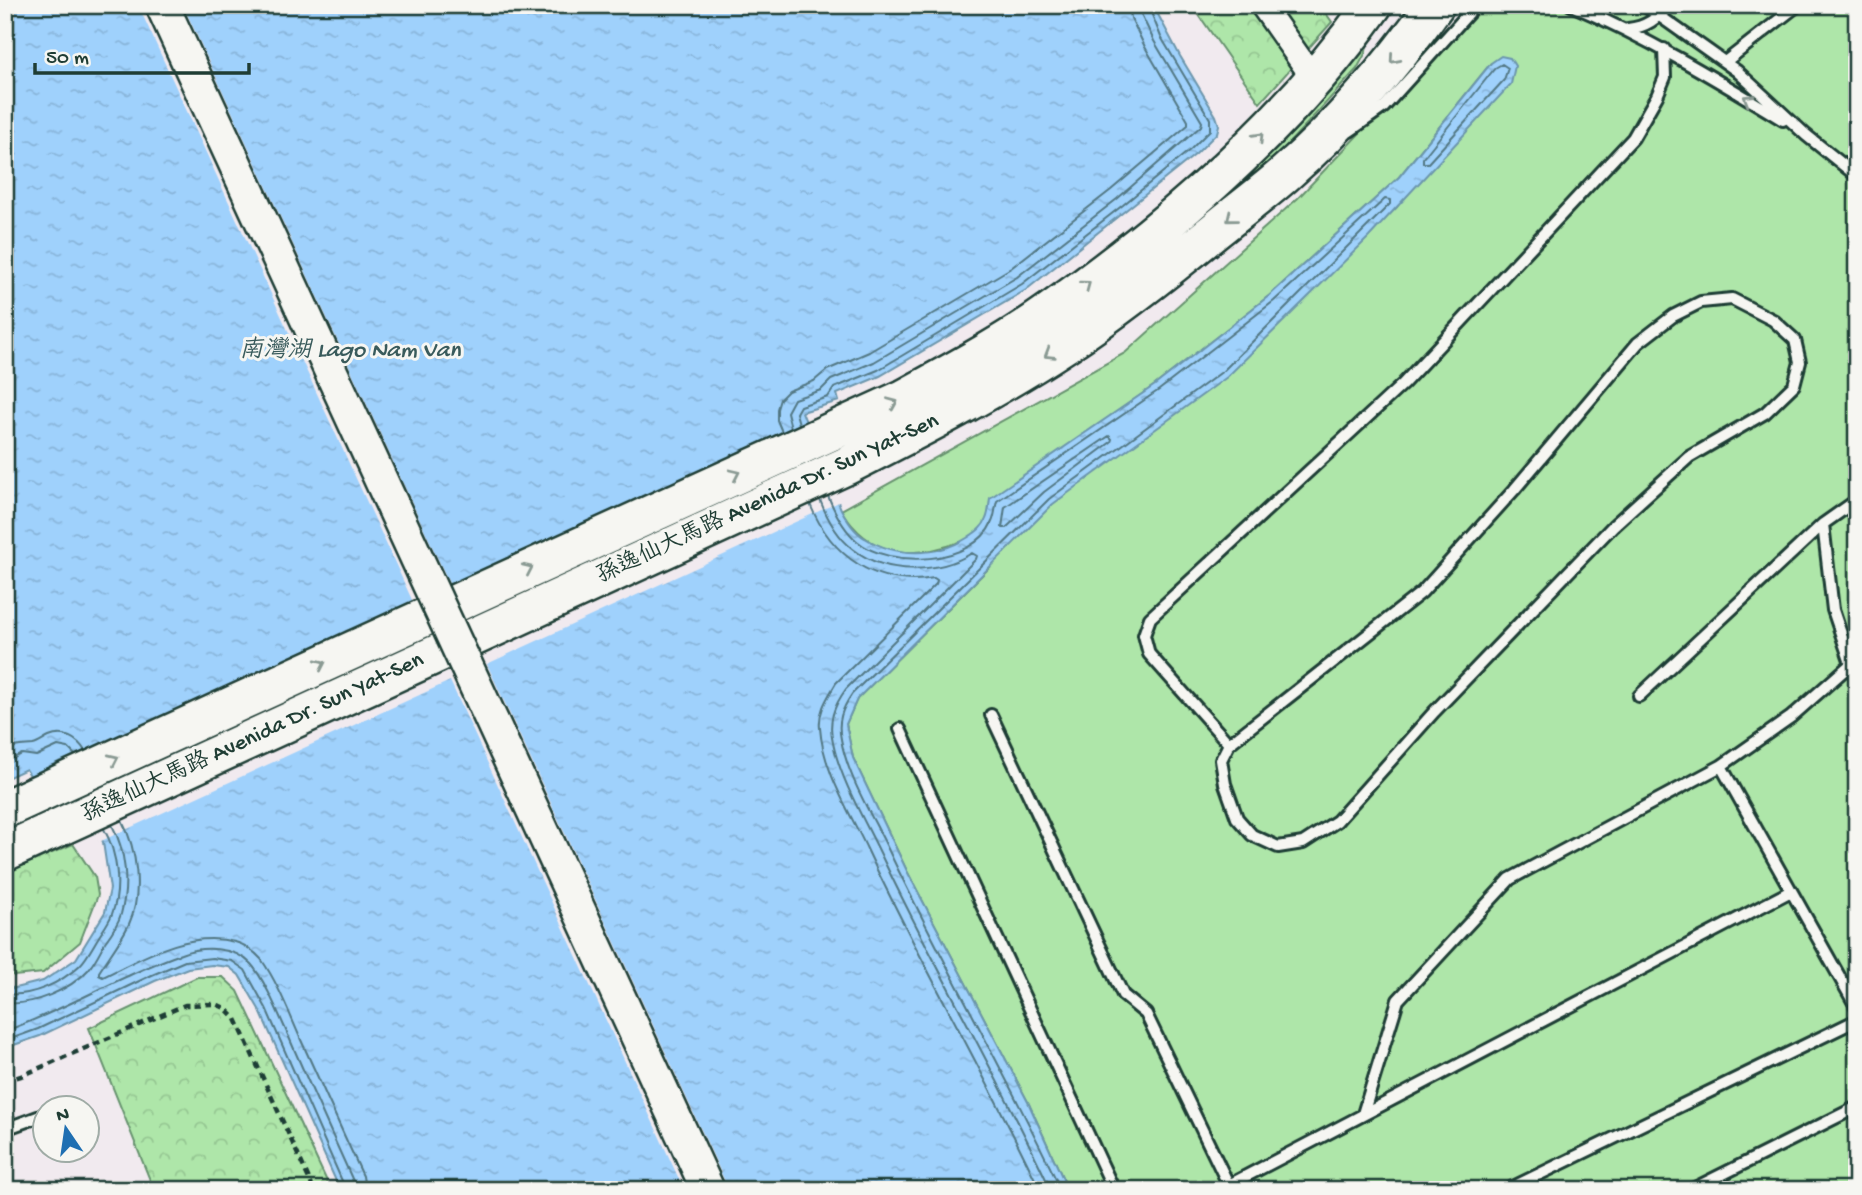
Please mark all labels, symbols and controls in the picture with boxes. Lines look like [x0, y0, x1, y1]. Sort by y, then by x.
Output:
scale bar [35, 32, 248, 76]
text: 50 m [46, 47, 89, 72]
one-way arrow [1390, 51, 1402, 64]
one-way arrow [1743, 94, 1756, 107]
one-way arrow [1251, 132, 1264, 145]
one-way arrow [1226, 209, 1238, 222]
one-way arrow [1079, 280, 1091, 293]
water label: 南灣湖 Lago Nam Van [239, 336, 461, 366]
one-way arrow [1044, 346, 1057, 359]
one-way arrow [885, 397, 898, 411]
street label: 孫逸仙大馬路 Avenida Dr. Sun Yat-Sen [592, 407, 943, 590]
one-way arrow [727, 468, 740, 482]
one-way arrow [521, 563, 533, 577]
street label: 孫逸仙大馬路 Avenida Dr. Sun Yat-Sen [77, 646, 428, 829]
one-way arrow [314, 658, 326, 672]
one-way arrow [107, 753, 120, 767]
north arrow [32, 1094, 102, 1164]
text: N [54, 1103, 72, 1128]

